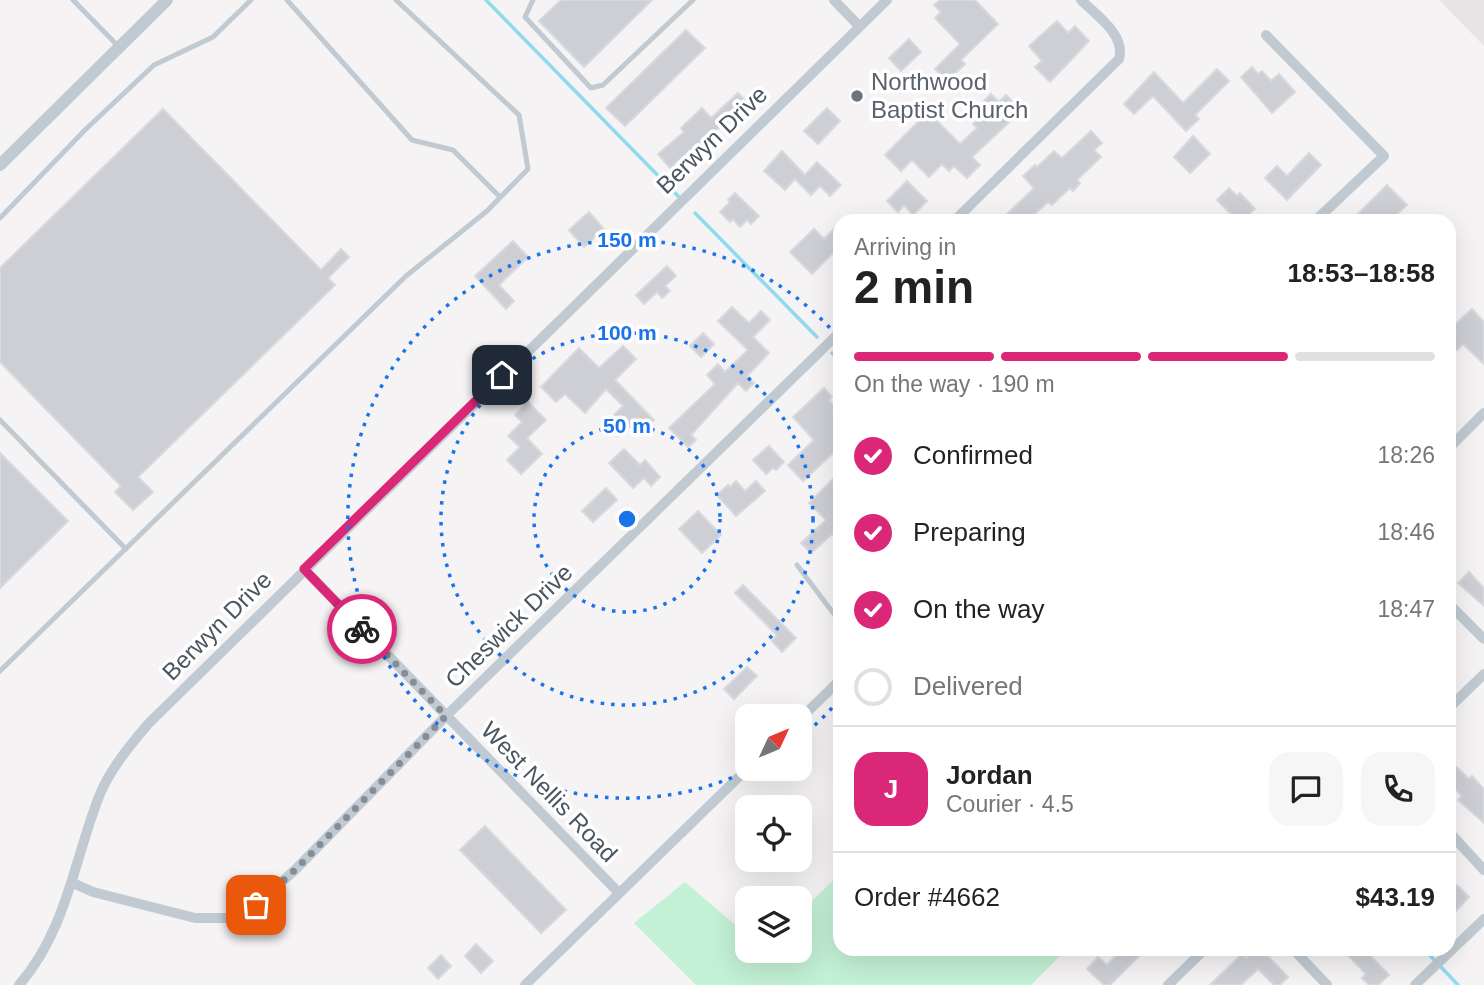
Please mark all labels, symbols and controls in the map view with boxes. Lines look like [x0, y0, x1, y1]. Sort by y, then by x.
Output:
place label: Northwood Baptist Church [871, 68, 1028, 123]
street label: Berwyn Drive [651, 80, 772, 199]
marker: Northwood Baptist Church [849, 88, 865, 104]
text: 150 m [597, 228, 657, 251]
text: Arriving in [854, 234, 956, 260]
text: 18:53–18:58 [1288, 258, 1435, 288]
text: 2 min [854, 261, 974, 313]
text: 100 m [597, 321, 657, 344]
pin [472, 345, 532, 405]
icon: home [483, 356, 521, 394]
text: On the way · 190 m [854, 371, 1055, 397]
text: 50 m [603, 414, 651, 437]
icon: check [854, 437, 892, 475]
text: Confirmed [913, 440, 1033, 470]
text: 18:26 [1377, 442, 1435, 468]
centre of rings [615, 507, 639, 531]
icon: check [854, 514, 892, 552]
text: Preparing [913, 517, 1026, 547]
text: 18:46 [1377, 519, 1435, 545]
street label: Cheswick Drive [440, 558, 578, 693]
street label: Berwyn Drive [157, 566, 277, 686]
icon: check [854, 591, 892, 629]
courier [327, 594, 397, 664]
text: On the way [913, 594, 1045, 624]
text: 18:47 [1377, 596, 1435, 622]
icon: bike [343, 610, 381, 648]
text: Delivered [913, 671, 1023, 701]
north arrow [735, 704, 812, 780]
map controls [735, 704, 812, 963]
street label: West Nellis Road [476, 716, 623, 867]
button: chat [1269, 752, 1343, 826]
button: phone [1361, 752, 1435, 826]
text: Jordan [946, 760, 1033, 790]
text: J [884, 774, 898, 804]
text: Courier · 4.5 [946, 791, 1074, 817]
button: locate [735, 795, 812, 872]
pin [226, 875, 286, 935]
text: Order #4662 [854, 882, 1000, 912]
text: $43.19 [1355, 882, 1435, 912]
icon: bag [237, 886, 275, 924]
button: layers [735, 886, 812, 963]

